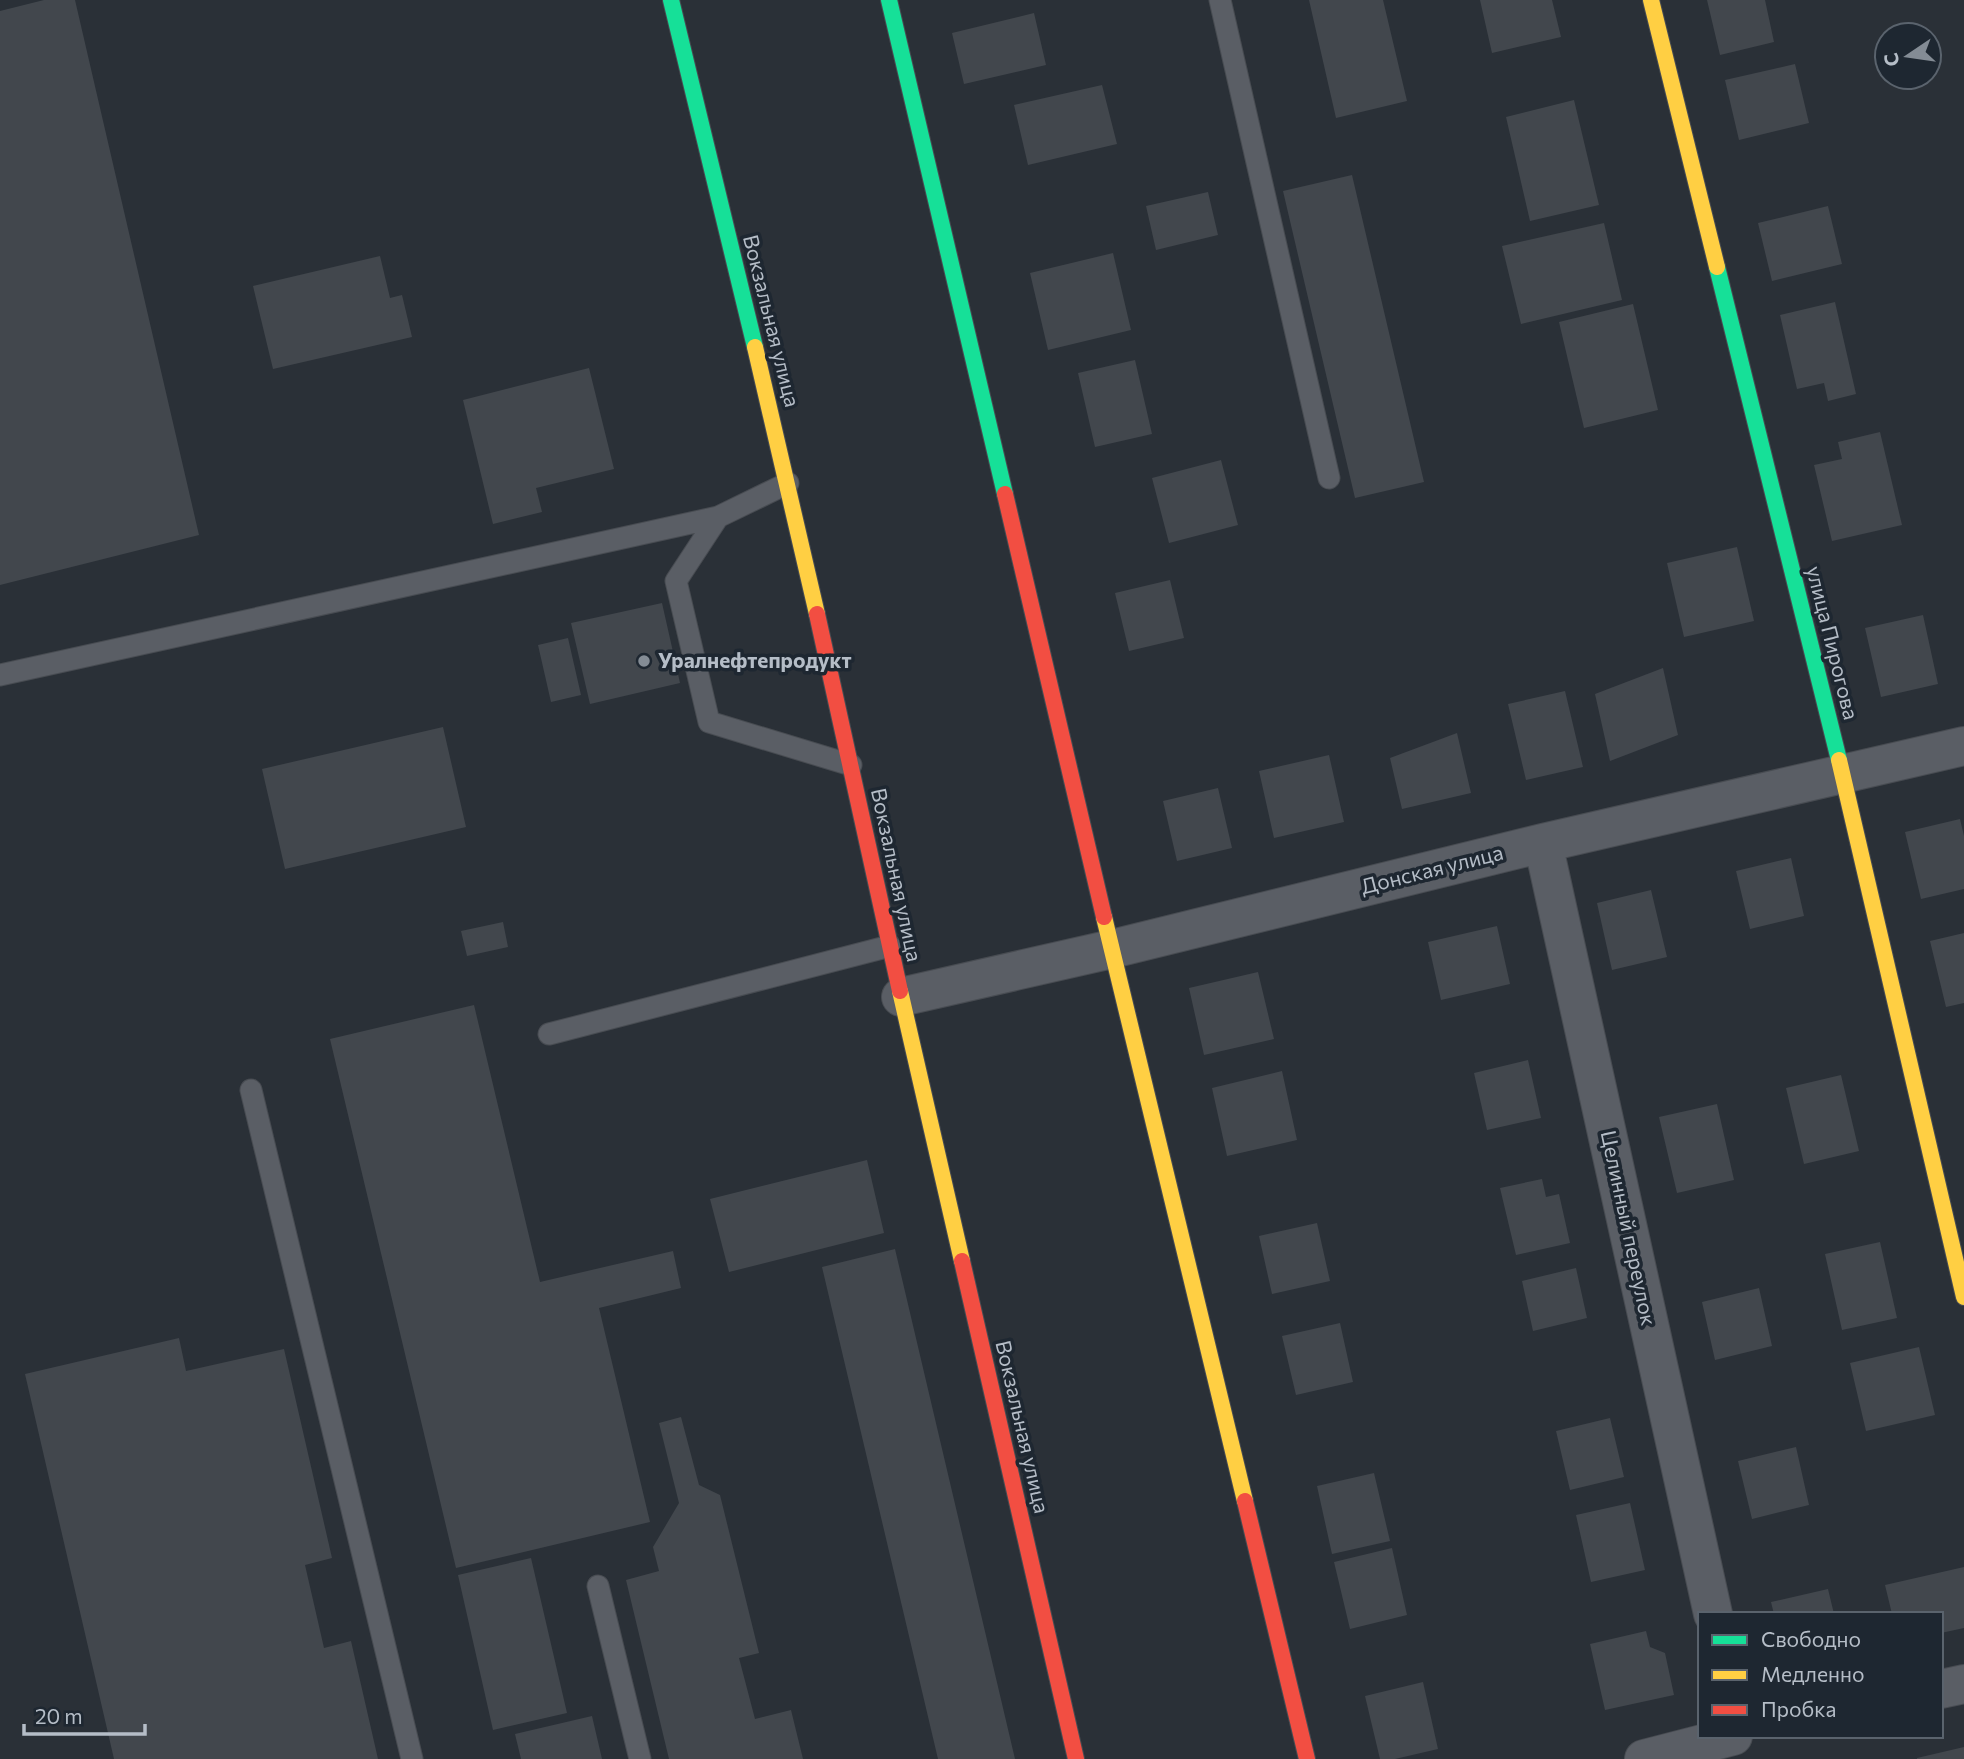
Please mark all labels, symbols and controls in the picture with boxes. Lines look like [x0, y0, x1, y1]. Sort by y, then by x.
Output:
north arrow [1873, 21, 1943, 91]
text: С [1878, 51, 1904, 69]
street label: Вокзальная улица [739, 232, 806, 409]
street label: улица Пирогова [1802, 563, 1865, 722]
place label: Уралнефтепродукт [658, 647, 852, 672]
marker: Уралнефтепродукт [636, 653, 652, 669]
street label: Вокзальная улица [867, 786, 928, 964]
street label: Донская улица [1358, 839, 1505, 898]
street label: Целинный переулок [1597, 1128, 1662, 1327]
street label: Вокзальная улица [991, 1338, 1056, 1516]
legend [1698, 1612, 1943, 1738]
text: Свободно [1761, 1626, 1861, 1651]
text: Медленно [1761, 1661, 1865, 1686]
scale bar [24, 1692, 145, 1736]
text: Пробка [1761, 1696, 1836, 1721]
text: 20 m [35, 1703, 83, 1728]

